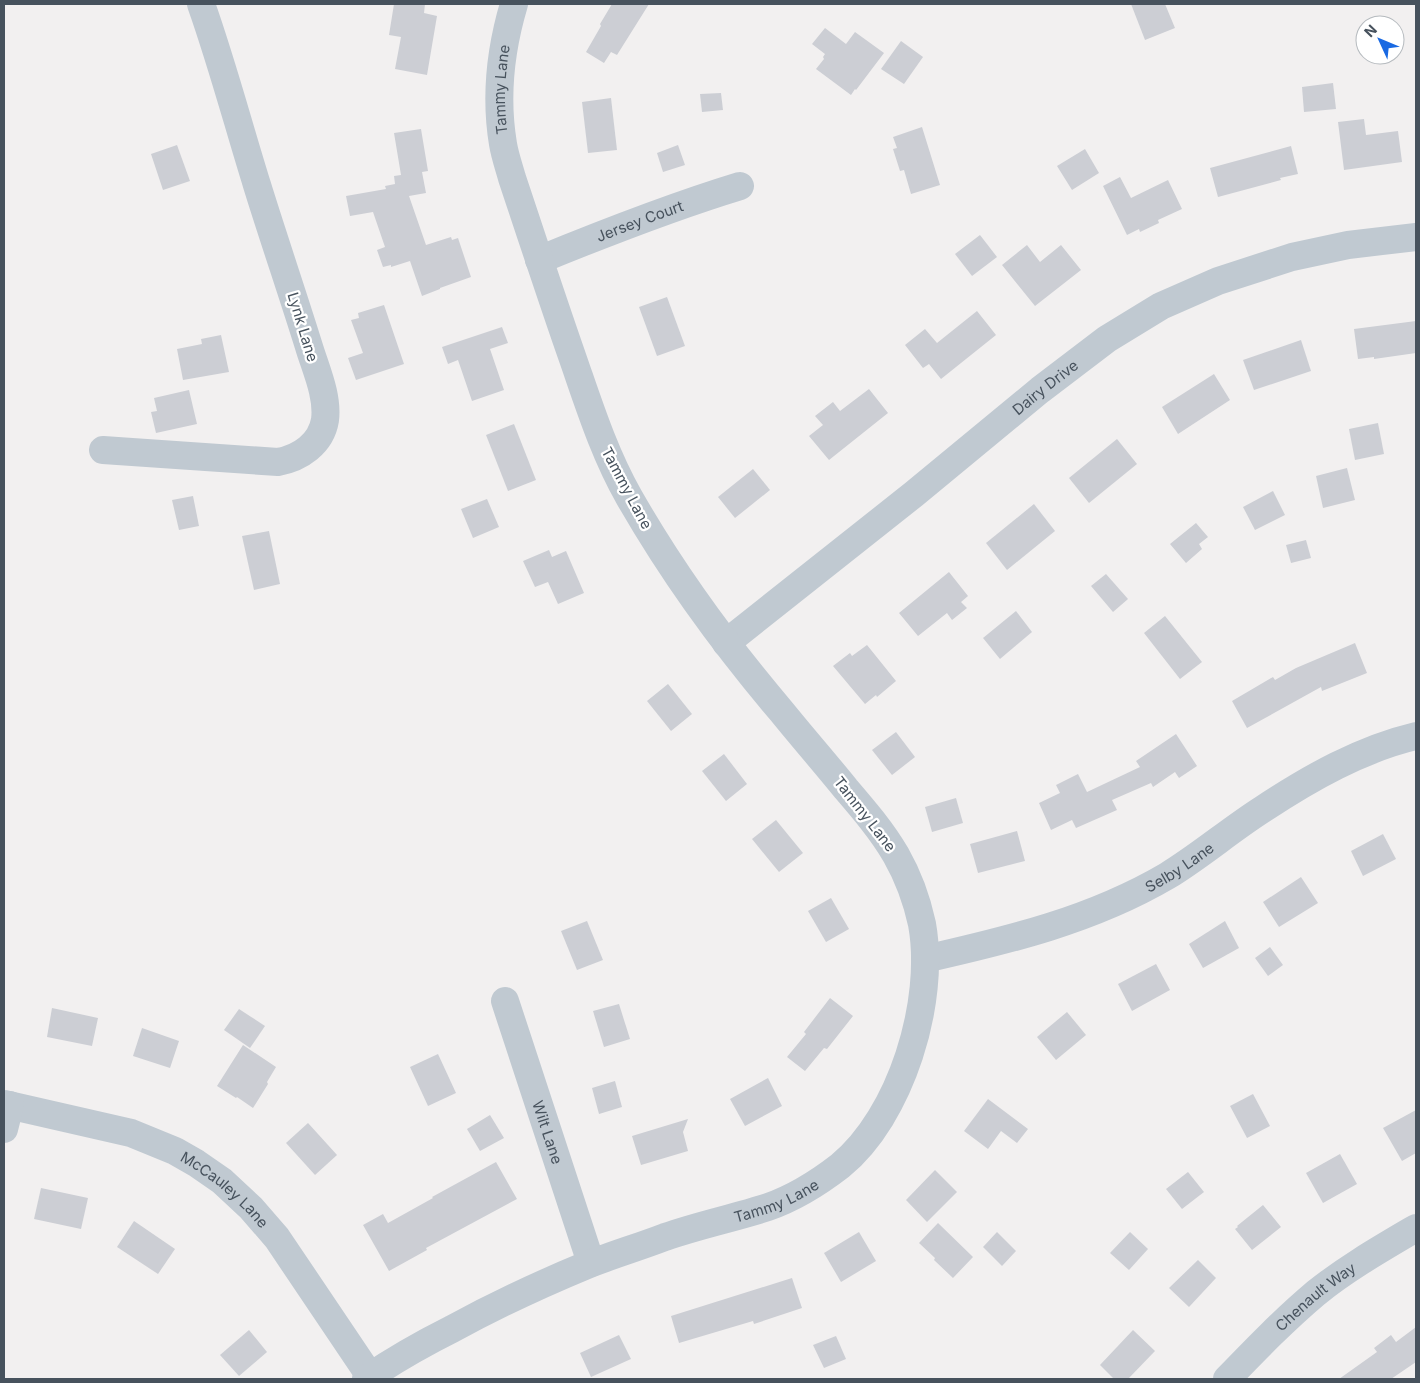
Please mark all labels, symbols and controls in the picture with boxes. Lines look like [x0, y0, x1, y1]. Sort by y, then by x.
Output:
north arrow [1355, 15, 1405, 65]
text: N [1360, 21, 1380, 40]
street label: Tammy Lane [490, 43, 513, 136]
street label: Jersey Court [593, 196, 686, 246]
street label: Lynk Lane [283, 290, 323, 364]
street label: Dairy Drive [1008, 355, 1082, 419]
street label: Tammy Lane [597, 444, 657, 532]
street label: Tammy Lane [830, 773, 900, 855]
street label: Selby Lane [1142, 838, 1217, 896]
street label: Wilt Lane [529, 1098, 567, 1166]
street label: McCauley Lane [178, 1147, 273, 1231]
street label: Tammy Lane [732, 1174, 822, 1226]
street label: Chenault Way [1271, 1258, 1359, 1335]

